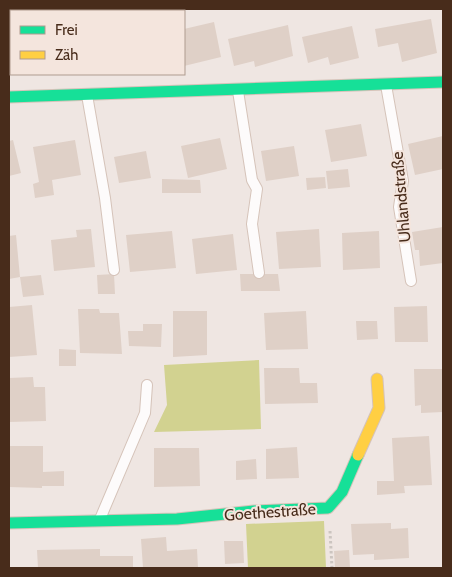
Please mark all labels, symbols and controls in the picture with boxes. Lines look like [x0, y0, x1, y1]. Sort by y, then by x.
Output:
legend [10, 10, 185, 75]
text: Frei [55, 21, 78, 39]
text: Zäh [55, 46, 78, 64]
street label: Uhlandstraße [388, 151, 414, 243]
street label: Goethestraße [223, 499, 317, 525]

